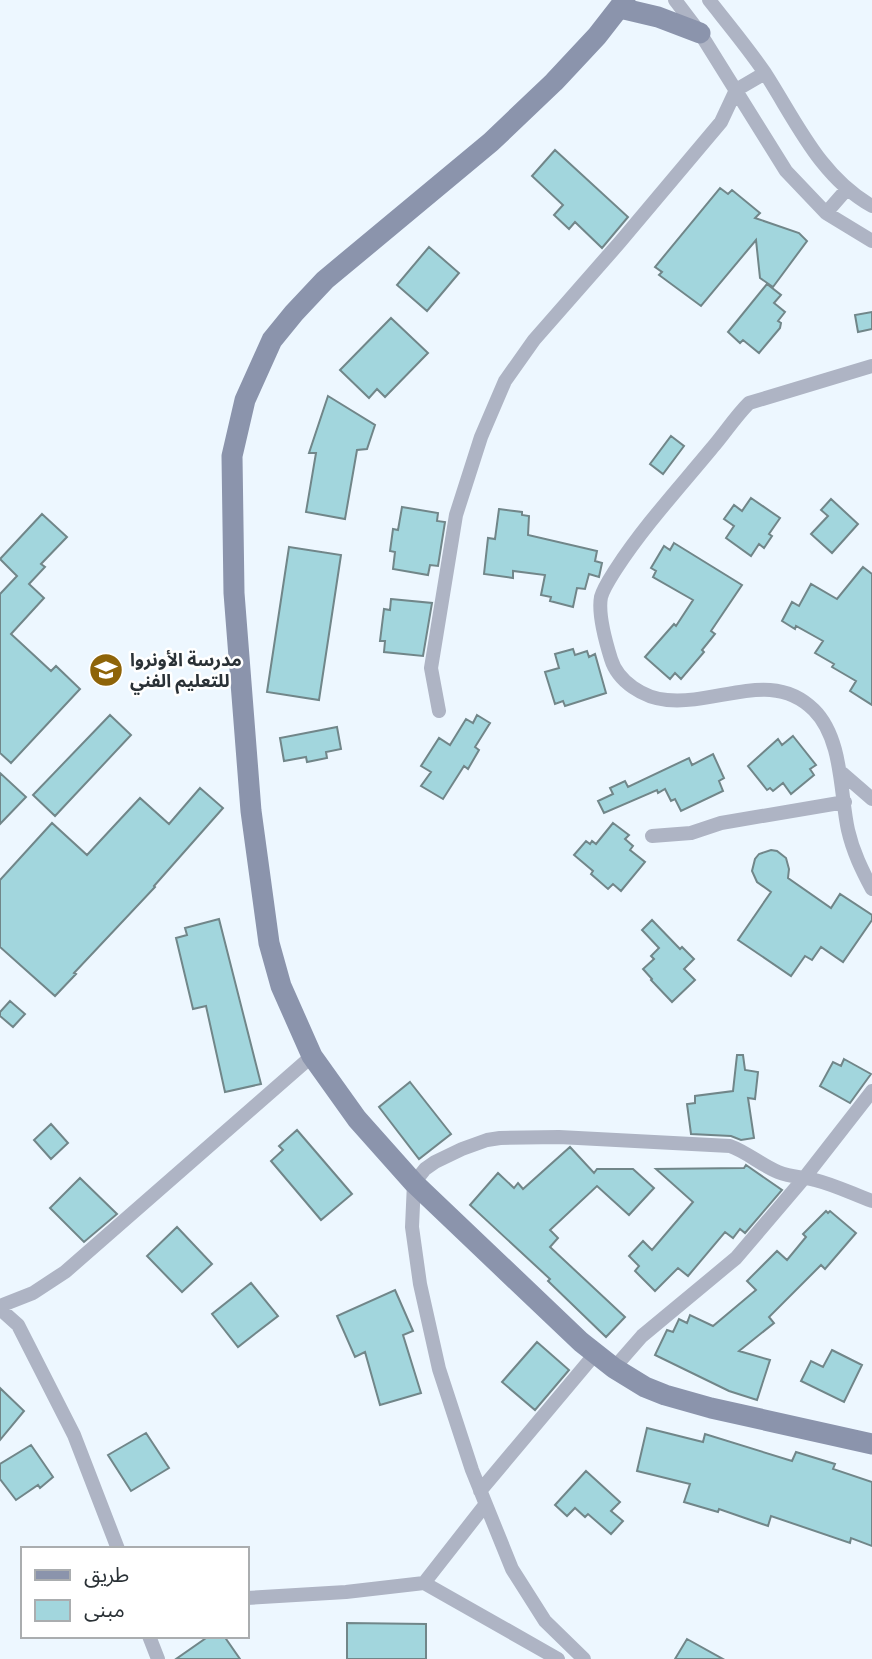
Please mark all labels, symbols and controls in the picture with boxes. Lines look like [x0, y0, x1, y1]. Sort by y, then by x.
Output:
place label: مدرسة الأونروا للتعليم الفني [130, 647, 242, 695]
school or university icon: مدرسة الأونروا للتعليم الفني [87, 651, 125, 689]
legend [21, 1547, 248, 1638]
text: طريق [84, 1559, 129, 1588]
text: مبنى [84, 1594, 125, 1622]

